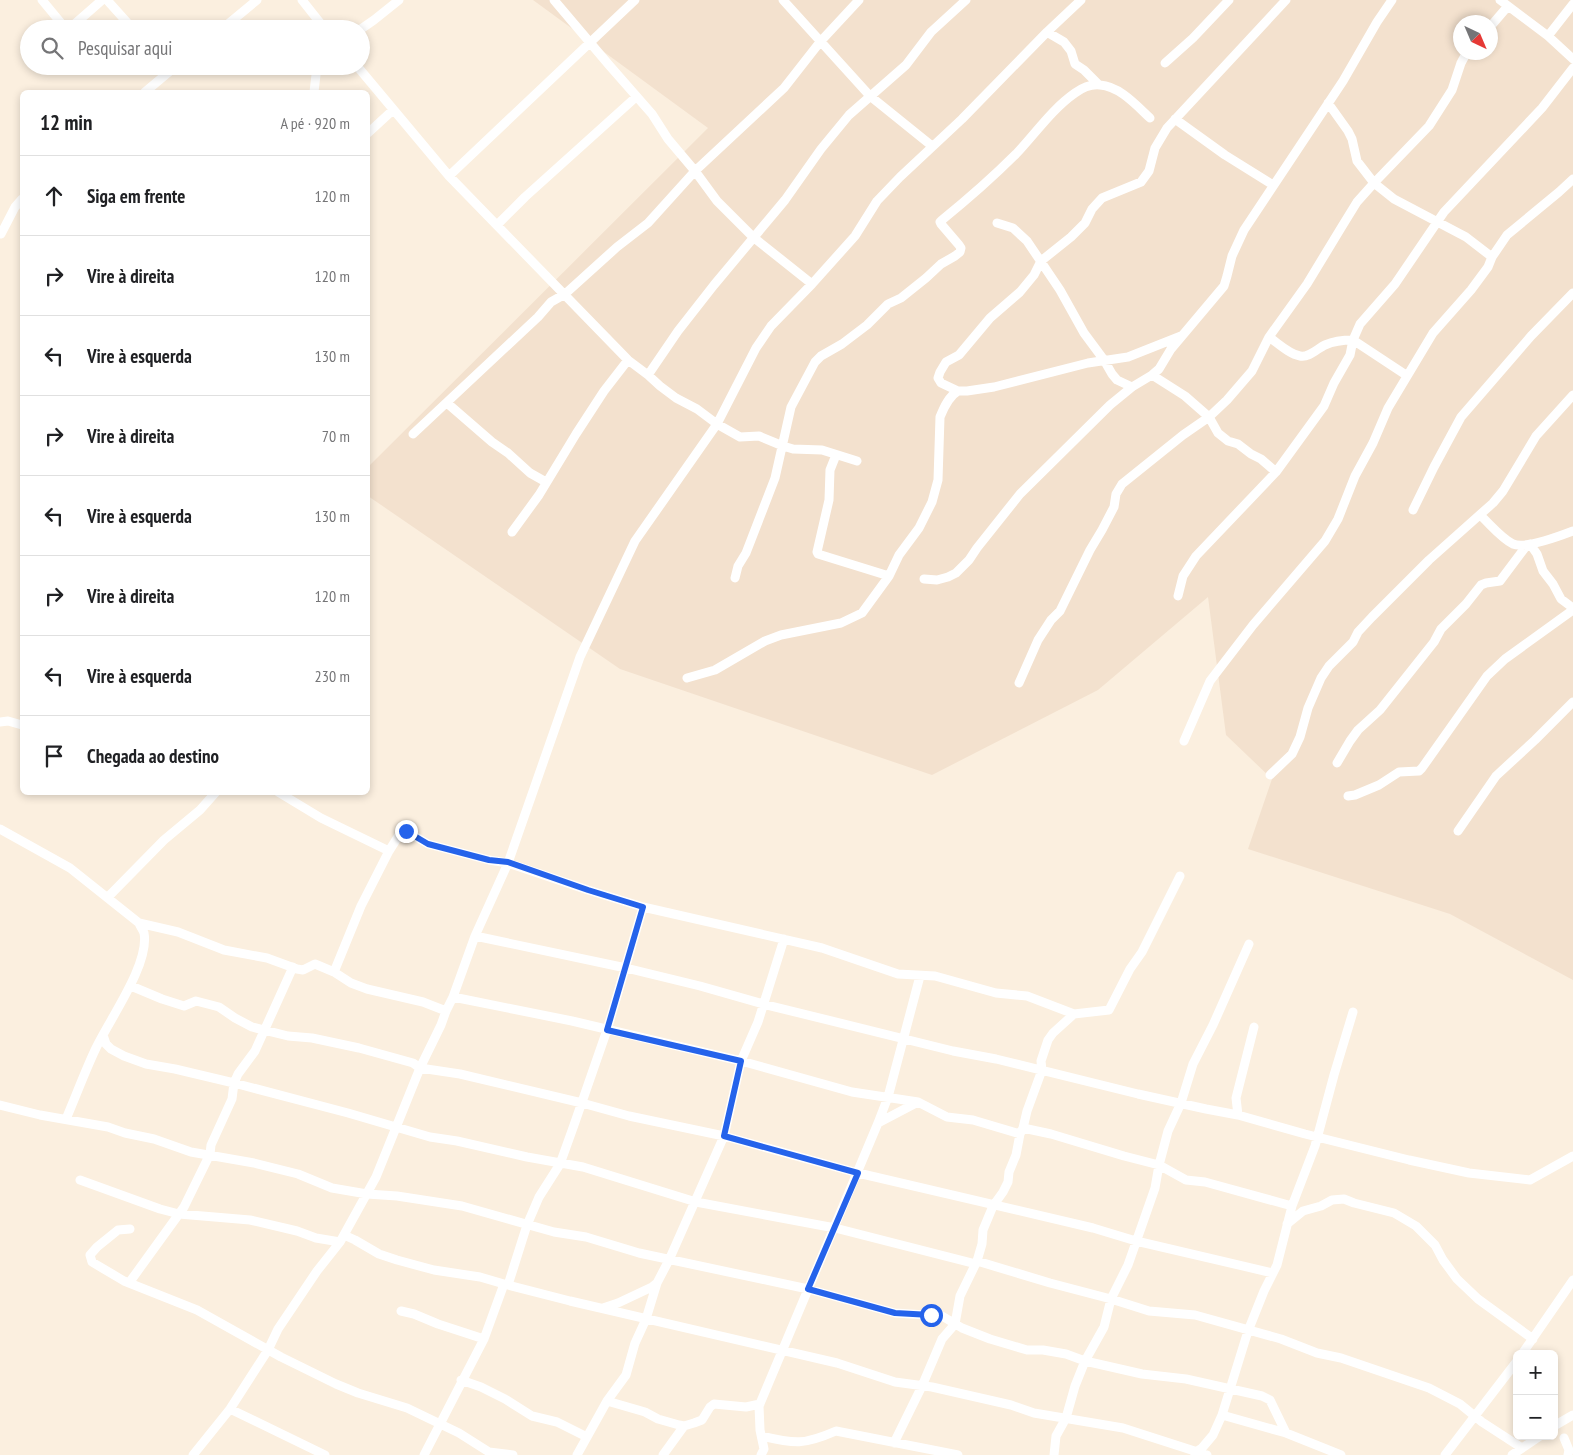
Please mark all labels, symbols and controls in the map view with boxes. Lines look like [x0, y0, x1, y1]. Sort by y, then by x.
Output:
north arrow [1453, 15, 1498, 60]
search box [20, 20, 370, 75]
icon: search [38, 34, 66, 62]
text: Pesquisar aqui [78, 36, 172, 60]
text: 12 min [40, 109, 92, 136]
text: A pé · 920 m [280, 113, 350, 133]
icon: ahead [40, 182, 68, 210]
text: Siga em frente [87, 184, 185, 208]
text: 120 m [315, 186, 350, 206]
icon: right [40, 262, 68, 290]
text: Vire à direita [87, 264, 174, 288]
text: 120 m [315, 266, 350, 286]
icon: left [40, 342, 68, 370]
text: Vire à esquerda [87, 344, 192, 368]
text: 130 m [315, 346, 350, 366]
icon: right [40, 422, 68, 450]
text: Vire à direita [87, 424, 174, 448]
text: 70 m [322, 426, 350, 446]
icon: left [40, 502, 68, 530]
text: Vire à esquerda [87, 504, 192, 528]
text: 130 m [315, 506, 350, 526]
icon: right [40, 582, 68, 610]
text: Vire à direita [87, 584, 174, 608]
text: 120 m [315, 586, 350, 606]
icon: left [40, 662, 68, 690]
text: Vire à esquerda [87, 664, 192, 688]
text: 230 m [315, 666, 350, 686]
icon: arrive [40, 742, 68, 770]
text: Chegada ao destino [87, 744, 219, 768]
route end [395, 820, 418, 843]
route start [920, 1304, 943, 1327]
map controls [1513, 1350, 1558, 1440]
button: + [1513, 1350, 1558, 1395]
button: − [1513, 1395, 1558, 1440]

